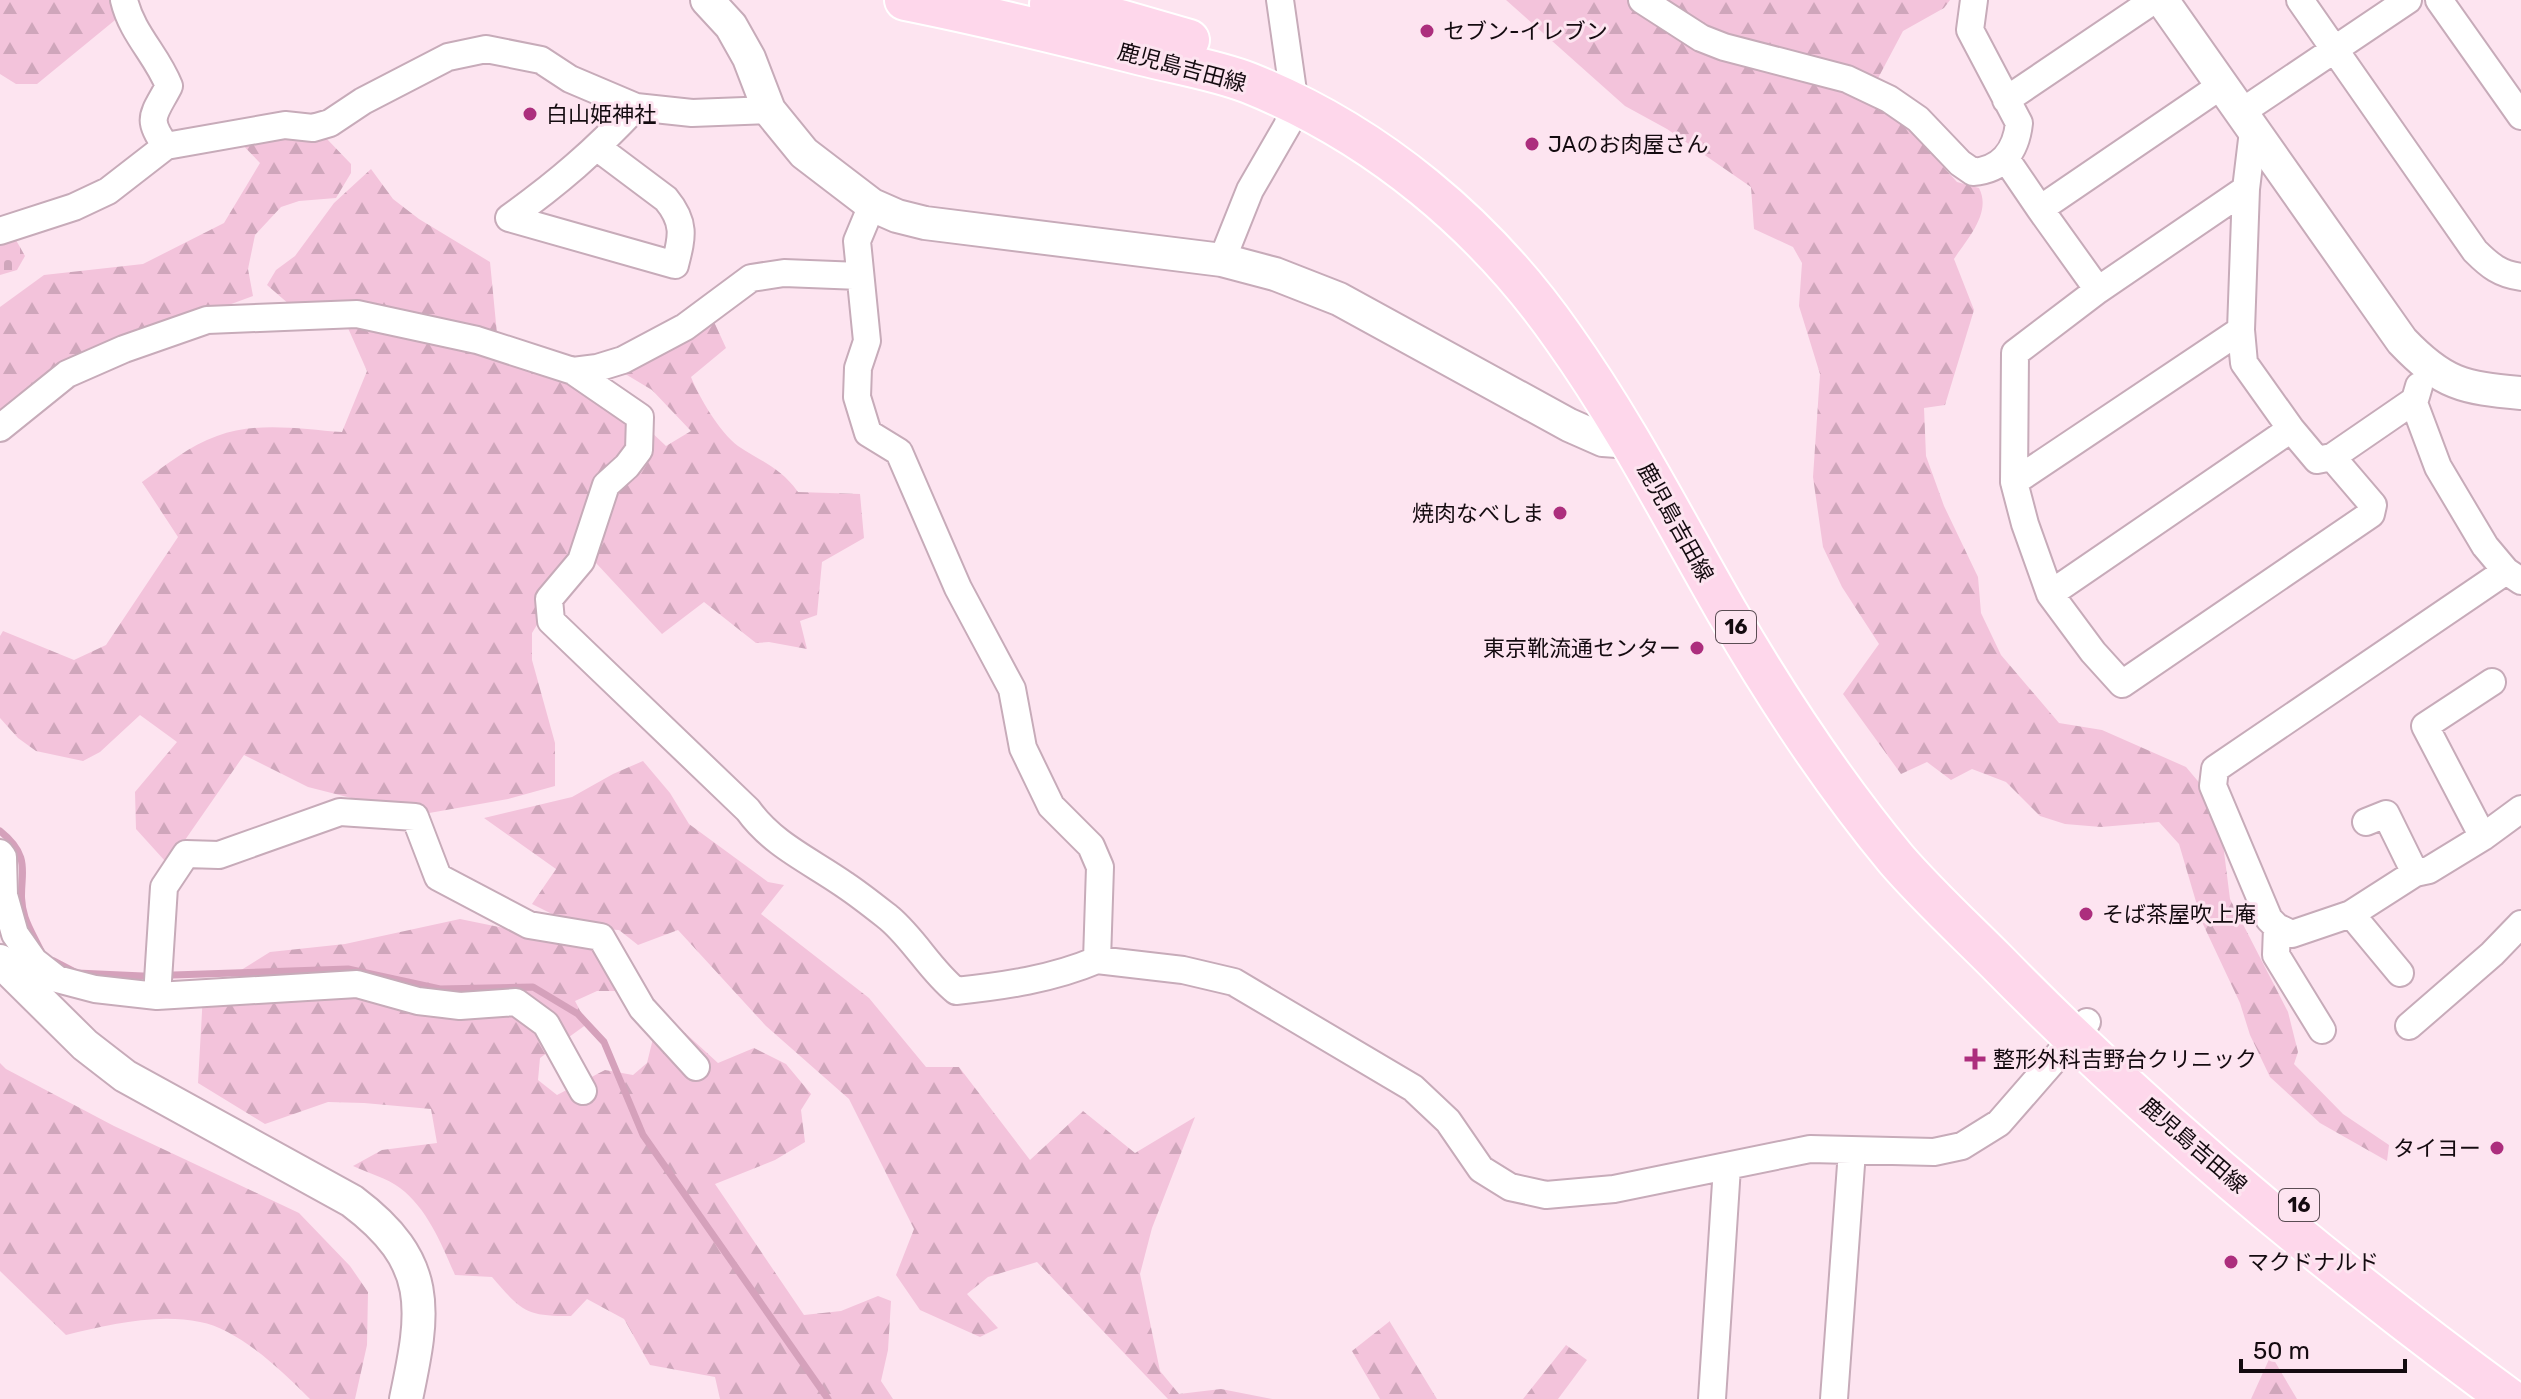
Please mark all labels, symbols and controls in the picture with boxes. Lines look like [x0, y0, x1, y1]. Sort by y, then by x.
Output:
place label: セブン-イレブン [1443, 18, 1608, 45]
marker: セブン-イレブン [1418, 22, 1436, 40]
street label: 鹿児島吉田線 [1115, 37, 1249, 98]
place label: 白山姫神社 [546, 101, 656, 128]
marker: 白山姫神社 [521, 105, 539, 123]
place label: JAのお肉屋さん [1548, 131, 1708, 158]
marker: JAのお肉屋さん [1523, 135, 1541, 153]
street label: 鹿児島吉田線 [1632, 458, 1719, 587]
place label: 焼肉なべしま [1412, 500, 1544, 527]
marker: 焼肉なべしま [1551, 504, 1569, 522]
road number: 16 [1716, 611, 1756, 643]
place label: 東京靴流通センター [1483, 635, 1681, 662]
marker: 東京靴流通センター [1688, 639, 1706, 657]
place label: そば茶屋吹上庵 [2102, 901, 2256, 928]
marker: そば茶屋吹上庵 [2077, 905, 2095, 923]
place label: 整形外科吉野台クリニック [1993, 1046, 2257, 1073]
marker: 整形外科吉野台クリニック [1964, 1048, 1986, 1070]
street label: 鹿児島吉田線 [2135, 1092, 2252, 1199]
place label: タイヨー [2393, 1135, 2481, 1162]
marker: タイヨー [2488, 1139, 2506, 1157]
road number: 16 [2279, 1189, 2319, 1221]
place label: マクドナルド [2247, 1249, 2379, 1276]
marker: マクドナルド [2222, 1253, 2240, 1271]
scale bar [2241, 1323, 2405, 1373]
text: 50 m [2253, 1337, 2310, 1365]

